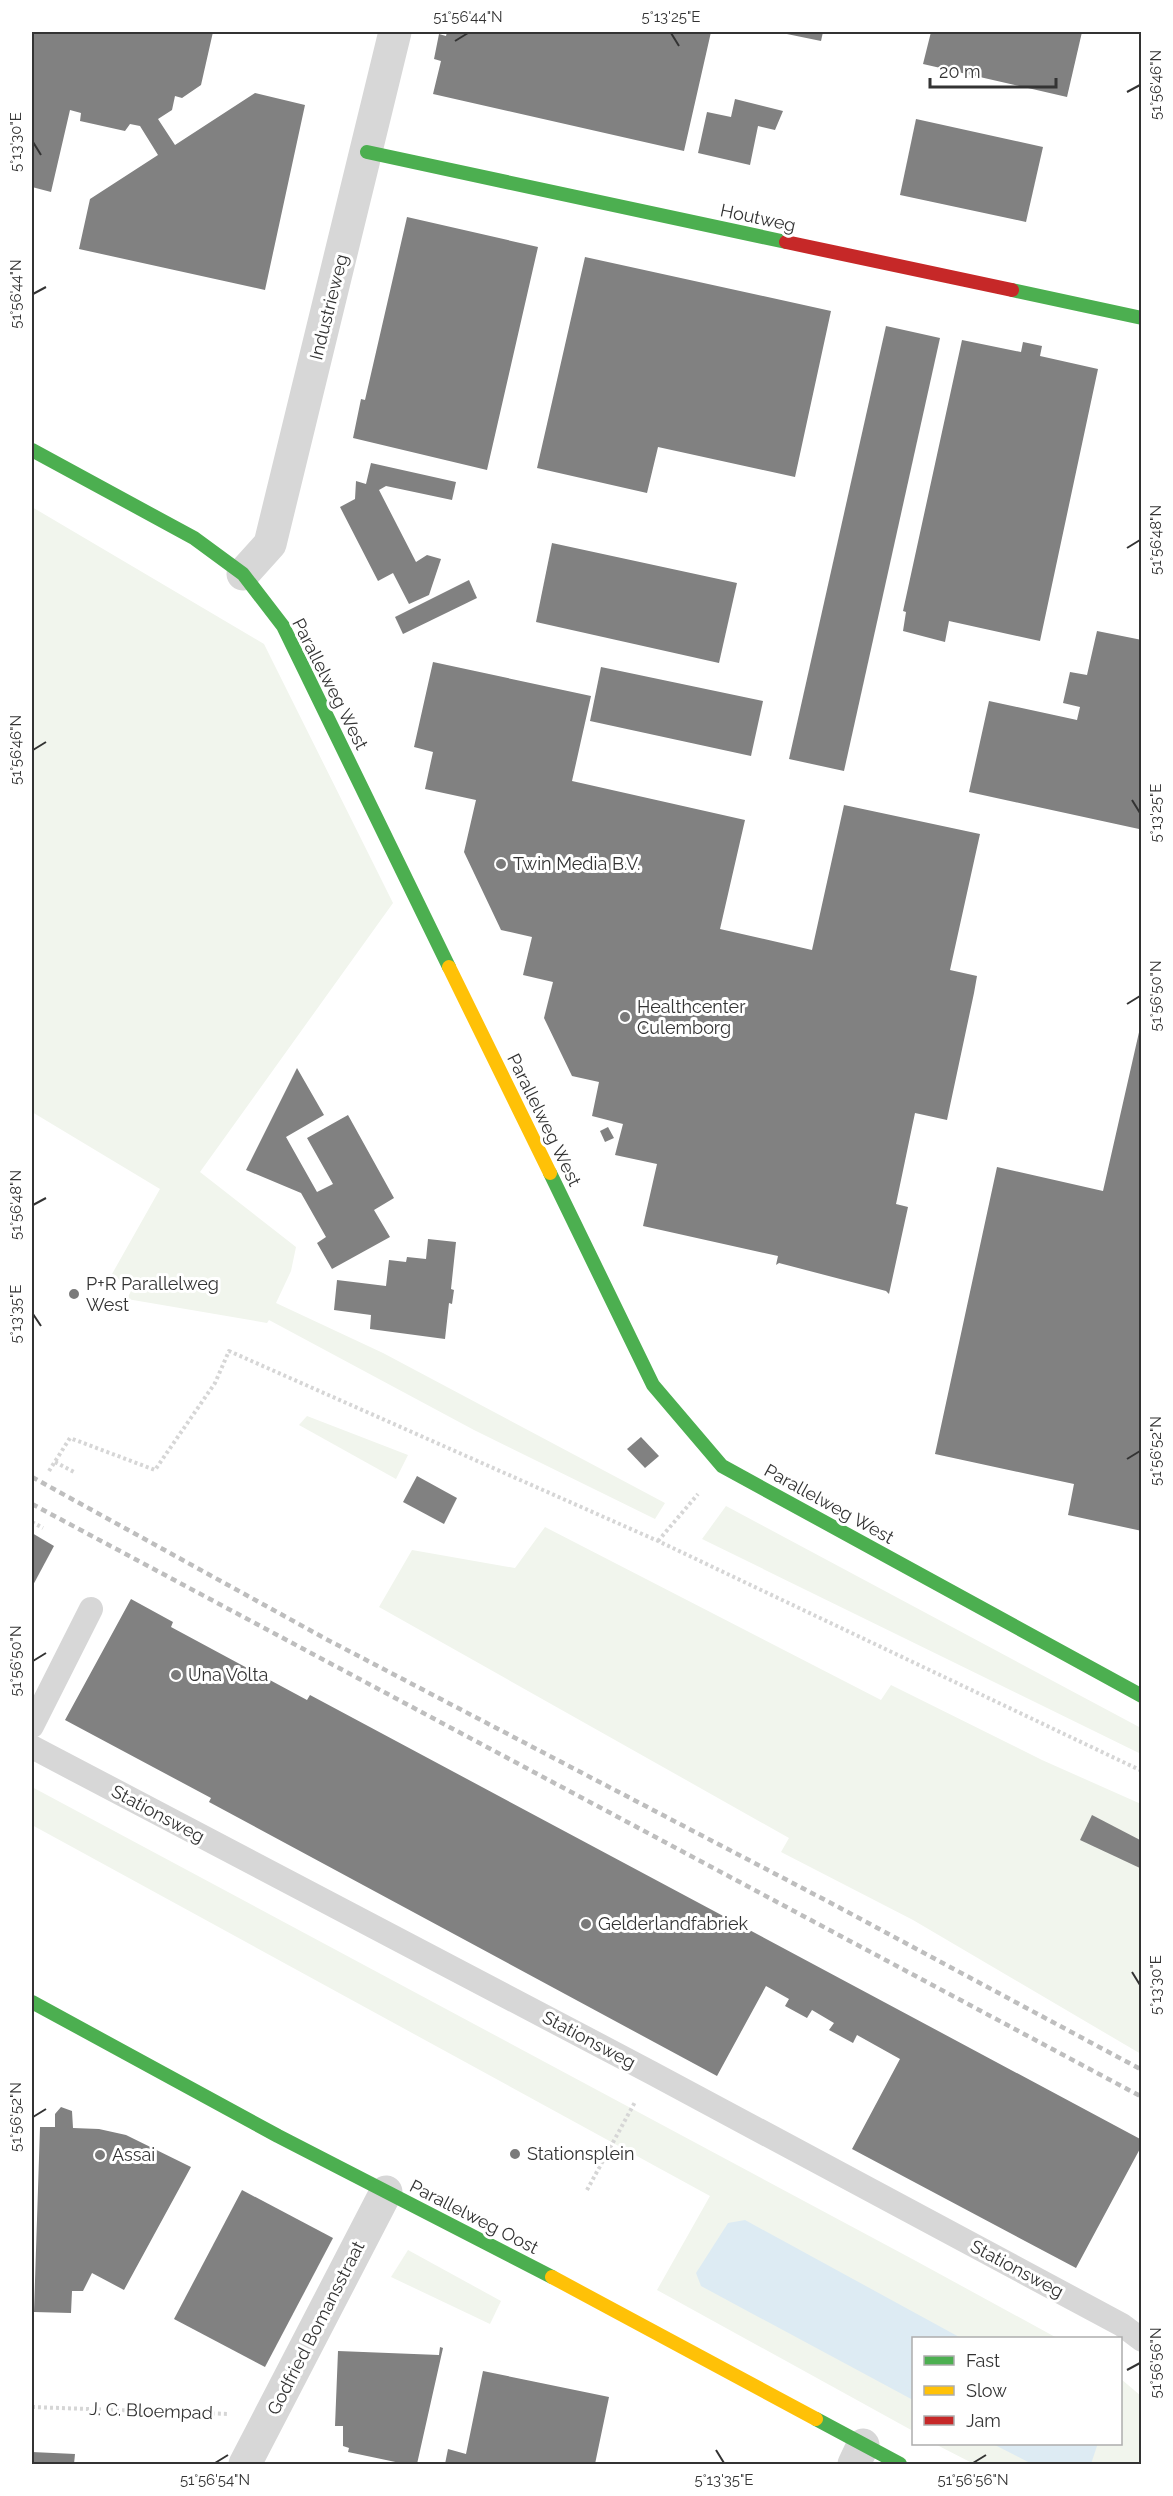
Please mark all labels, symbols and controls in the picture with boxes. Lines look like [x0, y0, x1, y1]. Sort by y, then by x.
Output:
text: 51°56'44"N [433, 8, 503, 26]
text: 5°13'25"E [642, 8, 700, 26]
text: 51°56'46"N [1147, 50, 1165, 120]
scale bar [930, 51, 1056, 89]
text: 20 m [939, 61, 981, 82]
text: 5°13'30"E [7, 112, 25, 172]
street label: Houtweg [718, 199, 798, 236]
street label: Industrieweg [305, 252, 352, 362]
text: 51°56'44"N [7, 259, 25, 329]
text: 51°56'48"N [1147, 505, 1165, 575]
street label: Parallelweg West [288, 614, 373, 753]
text: 51°56'46"N [7, 715, 25, 785]
text: 5°13'25"E [1147, 784, 1165, 842]
place label: Twin Media B.V. [513, 853, 640, 874]
marker: Twin Media B.V. [494, 857, 508, 871]
text: 51°56'50"N [1147, 960, 1165, 1032]
place label: Healthcenter Culemborg [637, 996, 746, 1038]
marker: Healthcenter Culemborg [618, 1010, 632, 1024]
street label: Parallelweg West [503, 1050, 586, 1189]
text: 51°56'48"N [7, 1170, 25, 1240]
place label: P+R Parallelweg West [86, 1273, 219, 1315]
text: 5°13'35"E [7, 1284, 25, 1344]
marker: P+R Parallelweg West [67, 1287, 81, 1301]
text: 51°56'52"N [1147, 1416, 1165, 1486]
street label: Parallelweg West [761, 1459, 898, 1548]
text: 51°56'50"N [7, 1625, 25, 1697]
place label: Una Volta [188, 1664, 268, 1685]
marker: Una Volta [169, 1668, 183, 1682]
street label: Stationsweg [108, 1780, 208, 1847]
place label: Gelderlandfabriek [598, 1913, 748, 1934]
marker: Gelderlandfabriek [579, 1917, 593, 1931]
text: 5°13'30"E [1147, 1955, 1165, 2015]
street label: Stationsweg [539, 2006, 639, 2073]
text: 51°56'52"N [7, 2082, 25, 2152]
place label: Stationsplein [527, 2143, 634, 2164]
place label: Assai [112, 2144, 155, 2165]
marker: Stationsplein [508, 2147, 522, 2161]
marker: Assai [93, 2148, 107, 2162]
street label: Parallelweg Oost [406, 2175, 542, 2258]
street label: Stationsweg [967, 2235, 1067, 2302]
street label: Godfried Bomansstraat [263, 2237, 369, 2418]
text: 51°56'56"N [1147, 2327, 1165, 2399]
legend [912, 2337, 1122, 2445]
text: Fast [966, 2350, 1000, 2371]
text: Slow [966, 2380, 1007, 2401]
street label: J. C. Bloempad [89, 2398, 213, 2423]
text: Jam [966, 2410, 1001, 2431]
text: 51°56'54"N [180, 2471, 250, 2489]
text: 5°13'35"E [694, 2471, 754, 2489]
text: 51°56'56"N [937, 2471, 1009, 2489]

